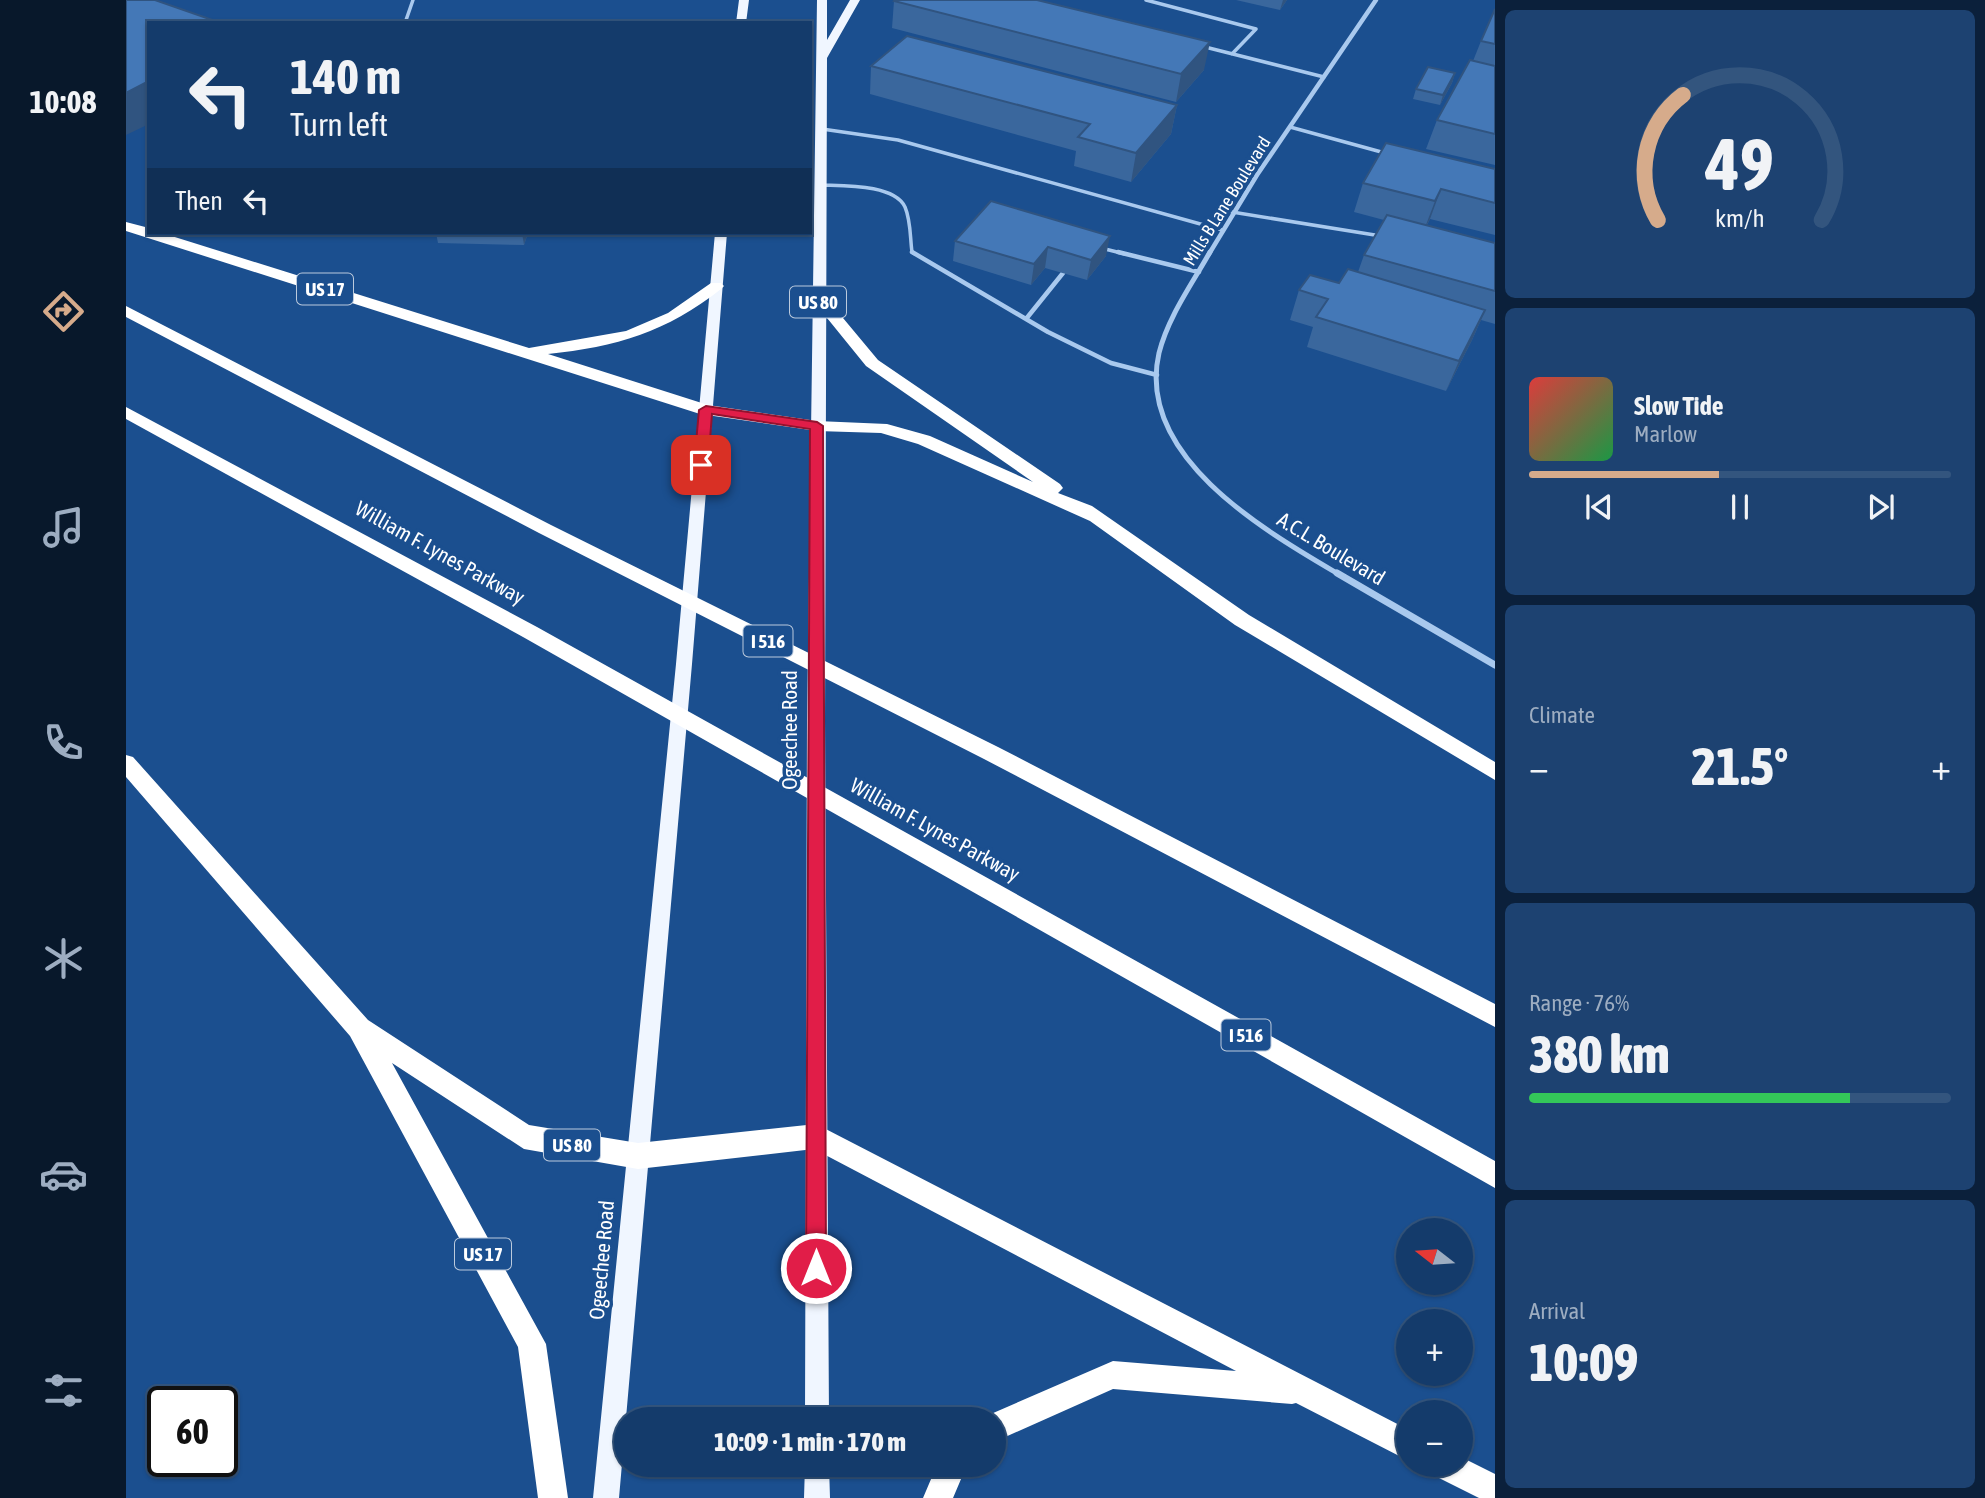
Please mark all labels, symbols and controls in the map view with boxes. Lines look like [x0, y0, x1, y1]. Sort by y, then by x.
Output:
text: 140 m [290, 48, 401, 104]
icon: left [175, 49, 266, 140]
text: 10:08 [29, 83, 97, 120]
text: Turn left [290, 106, 388, 143]
text: 49 [1705, 122, 1774, 205]
street label: Mills B Lane Boulevard [1178, 132, 1275, 269]
icon: left [237, 182, 275, 220]
text: Then [175, 186, 223, 216]
text: km/h [1715, 204, 1765, 232]
road number: US 17 [297, 274, 353, 304]
road number: US 80 [790, 286, 846, 318]
icon: directions [39, 287, 88, 336]
text: Slow Tide [1634, 391, 1724, 421]
text: Marlow [1634, 421, 1697, 447]
pin [671, 435, 731, 495]
icon: arrive [682, 446, 720, 484]
icon: previous [1580, 488, 1618, 526]
icon: pause [1721, 488, 1759, 526]
icon: next [1862, 488, 1900, 526]
street label: William F. Lynes Parkway [352, 496, 530, 609]
icon: music [39, 503, 88, 552]
street label: A.C.L. Boulevard [1273, 507, 1390, 590]
road number: I 516 [744, 626, 792, 656]
street label: Ogeechee Road [777, 670, 801, 790]
text: Climate [1529, 702, 1595, 728]
icon: phone [39, 718, 88, 767]
text: 21.5° [1692, 736, 1788, 796]
text: − [1529, 745, 1549, 788]
text: + [1931, 745, 1951, 788]
street label: William F. Lynes Parkway [847, 773, 1025, 886]
icon: climate [39, 934, 88, 983]
text: Range · 76% [1529, 990, 1629, 1016]
road number: I 516 [1222, 1020, 1270, 1050]
text: 380 km [1529, 1024, 1670, 1084]
road number: US 80 [544, 1130, 600, 1161]
icon: car [39, 1150, 88, 1199]
street label: Ogeechee Road [584, 1199, 618, 1321]
north arrow [1396, 1218, 1474, 1295]
map controls [1396, 1218, 1473, 1477]
position arrow [779, 1231, 853, 1305]
road number: US 17 [455, 1238, 511, 1270]
text: Arrival [1529, 1298, 1585, 1324]
button: + [1396, 1309, 1473, 1386]
text: 10:09 [1529, 1332, 1638, 1392]
icon: filters [39, 1366, 88, 1415]
speed limit sign: 60 [147, 1386, 238, 1477]
button: − [1396, 1400, 1473, 1477]
text: 10:09 · 1 min · 170 m [714, 1427, 906, 1457]

